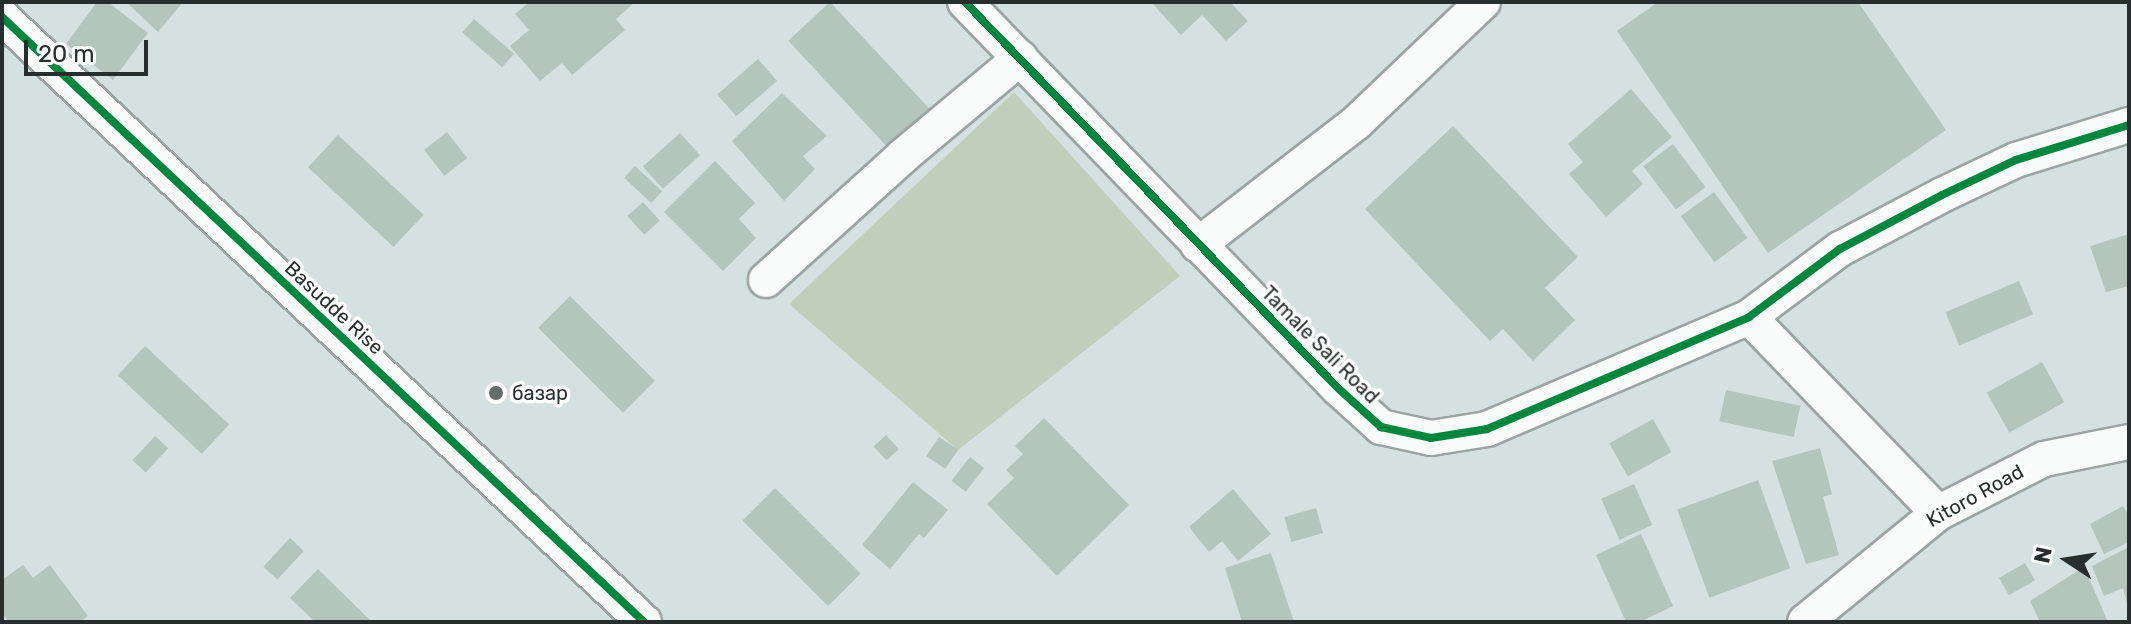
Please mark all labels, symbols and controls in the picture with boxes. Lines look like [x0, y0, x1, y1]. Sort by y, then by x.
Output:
scale bar [28, 24, 152, 74]
text: 20 m [38, 40, 95, 68]
street label: Basudde Rise [280, 256, 388, 360]
street label: Tamale Sali Road [1256, 281, 1384, 409]
place label: базар [512, 381, 568, 405]
marker: базар [487, 384, 505, 402]
street label: Kitoro Road [1922, 459, 2028, 533]
north arrow [2027, 520, 2107, 600]
text: N [2028, 544, 2058, 565]

